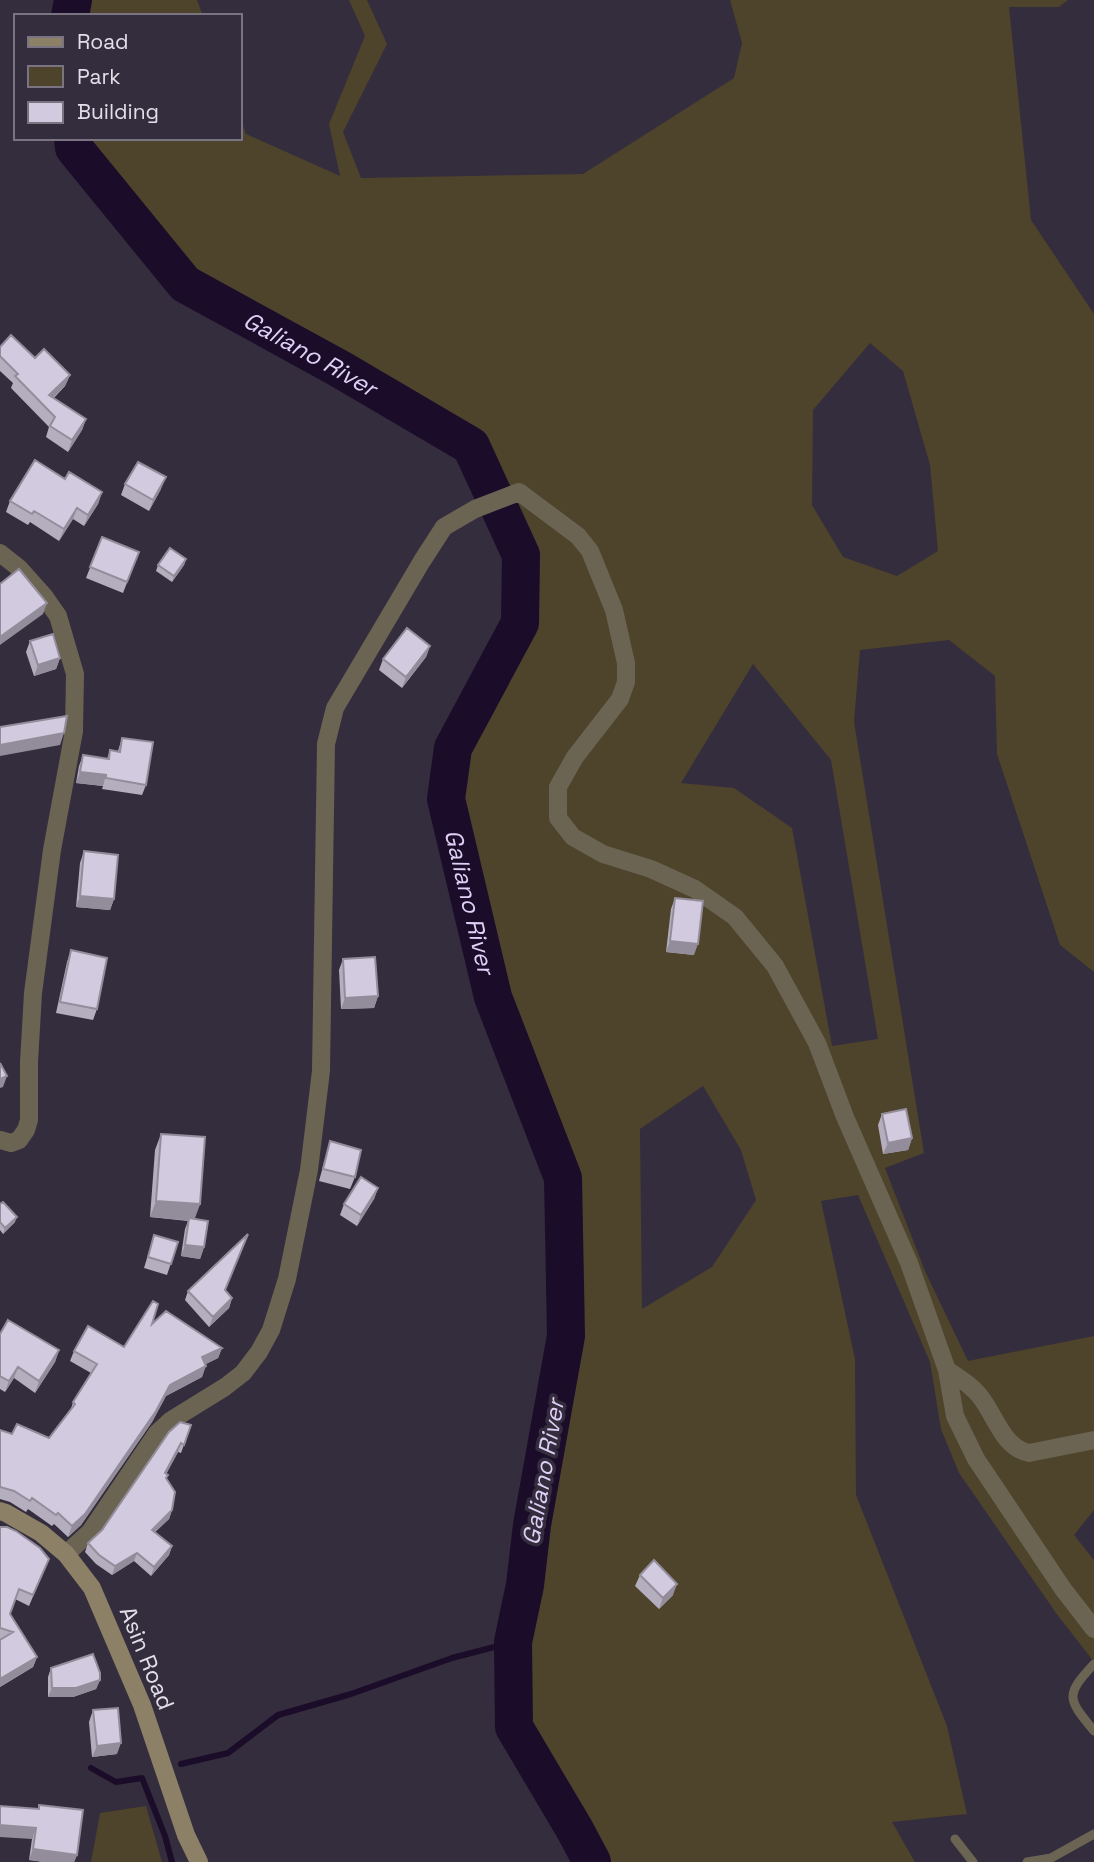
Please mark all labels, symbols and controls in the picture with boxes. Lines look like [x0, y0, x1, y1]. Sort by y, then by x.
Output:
legend [14, 14, 242, 140]
text: Road [77, 28, 129, 55]
text: Park [77, 63, 121, 90]
text: Building [77, 98, 159, 125]
water label: Galiano River [239, 304, 385, 404]
water label: Galiano River [438, 826, 503, 980]
water label: Galiano River [515, 1394, 572, 1547]
street label: Asin Road [113, 1602, 181, 1714]

